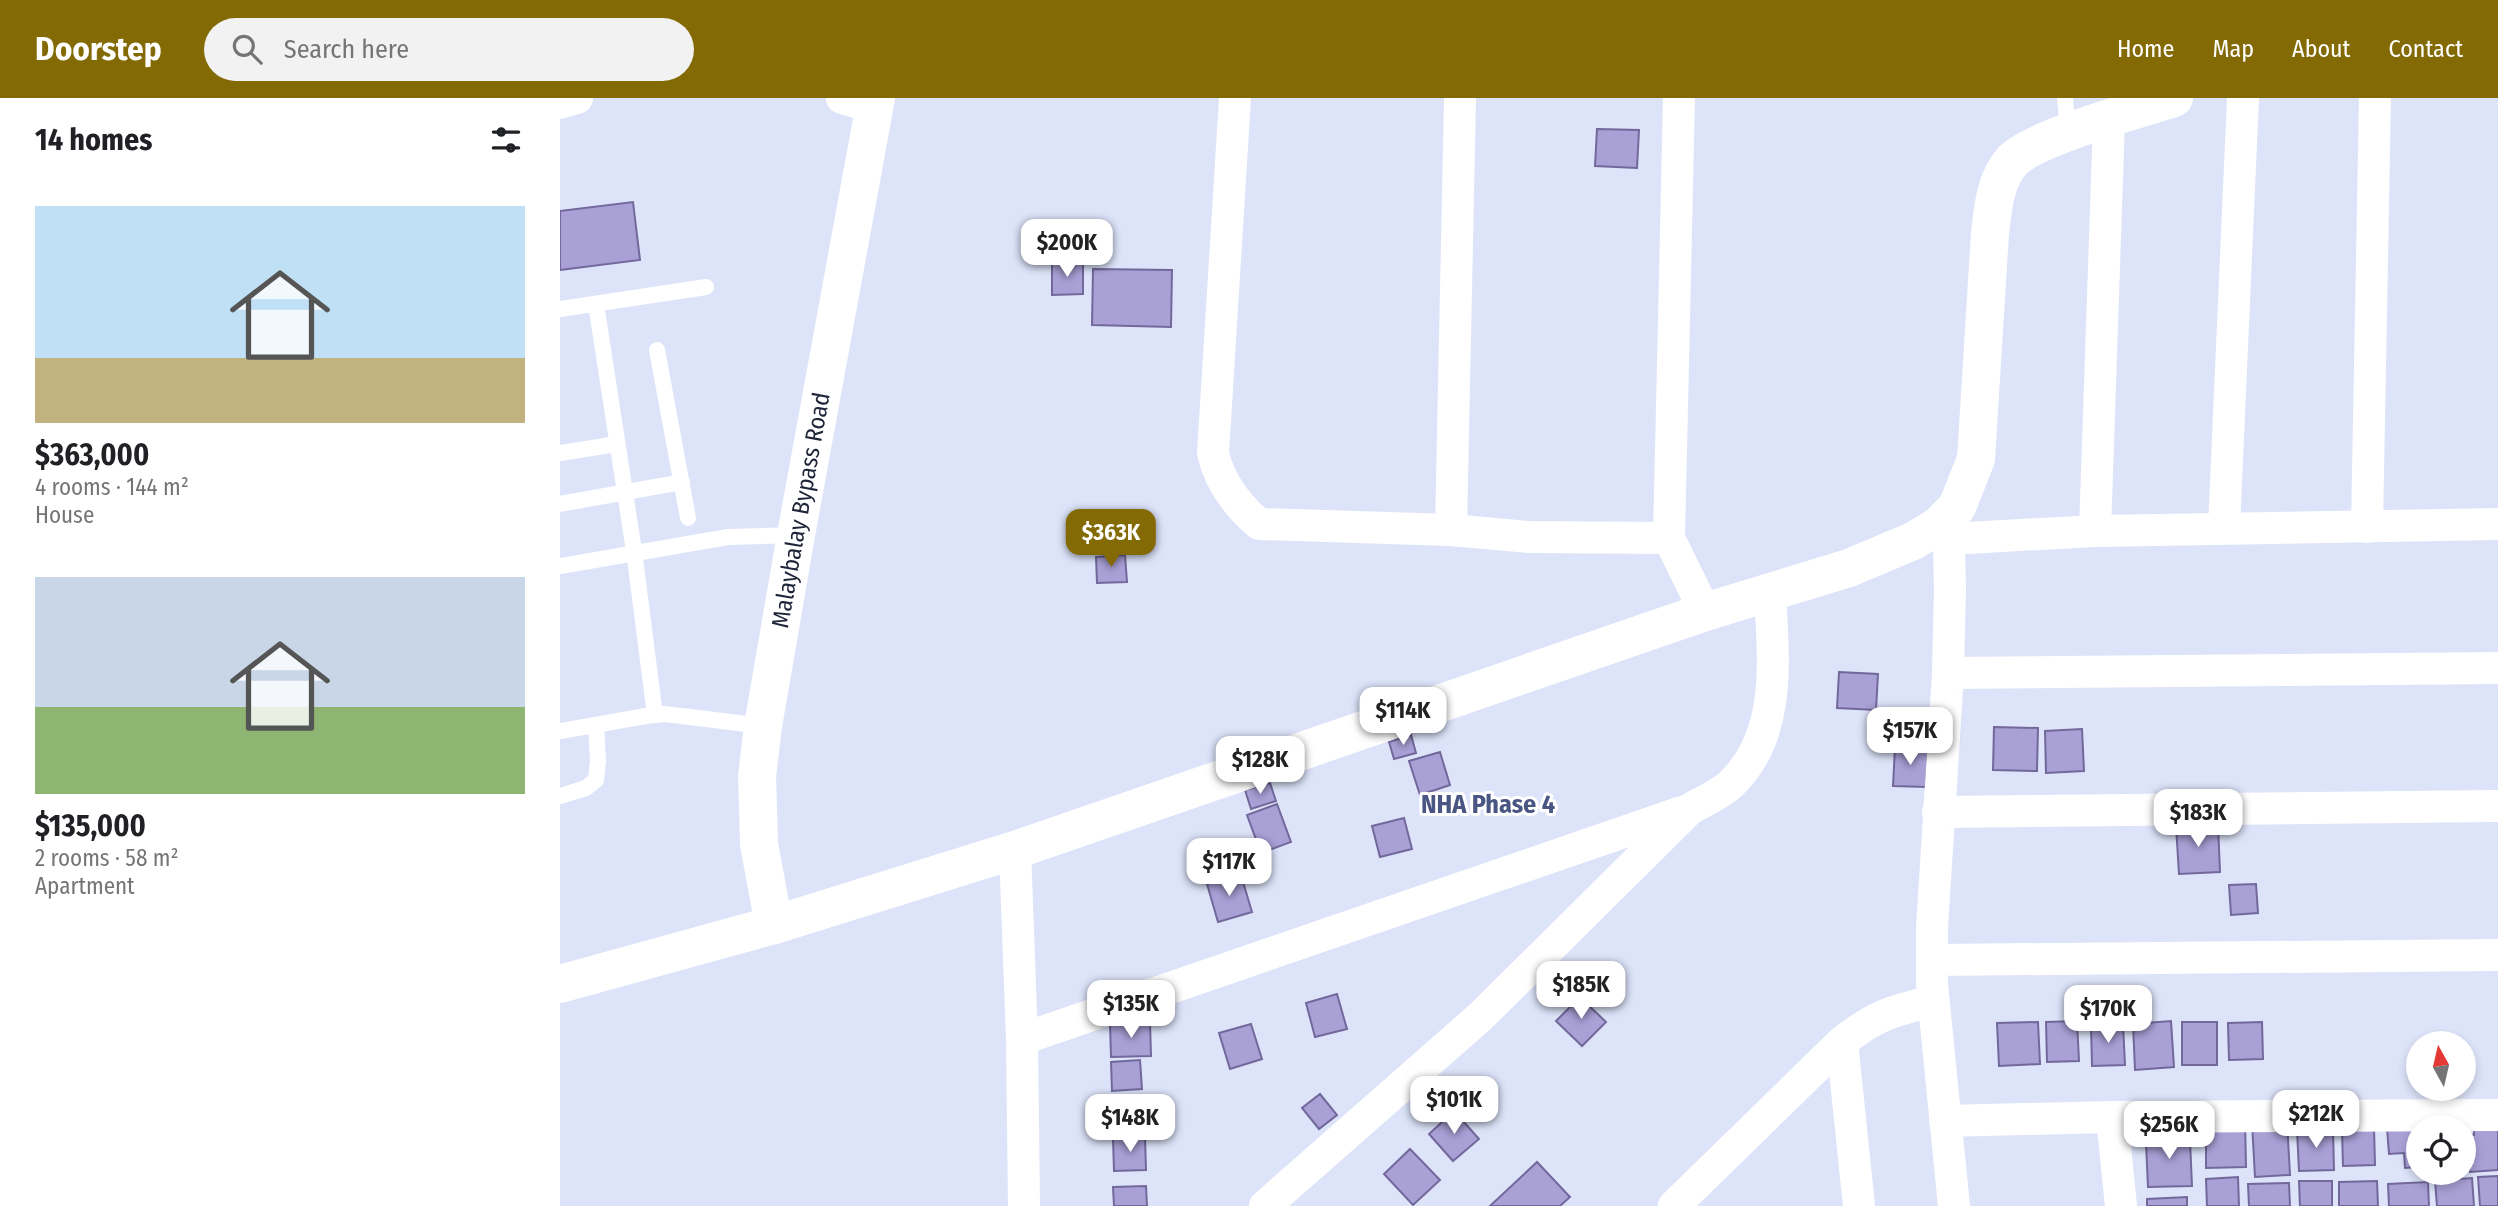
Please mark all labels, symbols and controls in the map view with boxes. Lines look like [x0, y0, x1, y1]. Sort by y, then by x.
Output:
search box [204, 18, 694, 81]
text: Doorstep [35, 29, 162, 69]
icon: search [228, 30, 266, 68]
text: Search here [284, 34, 409, 65]
text: Home [2117, 35, 2174, 63]
text: Map [2212, 35, 2254, 63]
text: About [2292, 35, 2350, 63]
text: Contact [2388, 35, 2463, 63]
icon: filters [487, 121, 525, 159]
text: 14 homes [35, 122, 152, 158]
pin: $200K [1018, 220, 1116, 279]
text: $200K [1037, 228, 1097, 256]
icon: home [217, 252, 343, 378]
street label: Malaybalay Bypass Road [766, 390, 836, 630]
text: $363,000 [35, 437, 149, 473]
text: 4 rooms · 144 m² [35, 473, 189, 501]
text: House [35, 501, 94, 529]
pin: $363K [1062, 510, 1160, 569]
text: $363K [1082, 518, 1140, 546]
icon: home [217, 623, 343, 749]
pin: $114K [1354, 688, 1452, 747]
text: $114K [1376, 696, 1430, 724]
pin: $157K [1861, 708, 1959, 767]
text: $157K [1883, 716, 1937, 744]
pin: $128K [1211, 736, 1309, 796]
text: $128K [1232, 745, 1288, 773]
district label: NHA Phase 4 [1421, 789, 1555, 820]
pin: $183K [2149, 790, 2247, 849]
text: $183K [2170, 798, 2226, 826]
text: $135,000 [35, 808, 146, 844]
pin: $117K [1180, 838, 1278, 898]
text: 2 rooms · 58 m² [35, 844, 179, 872]
text: $117K [1203, 847, 1255, 875]
text: Apartment [35, 872, 135, 900]
pin: $185K [1532, 962, 1630, 1021]
text: $185K [1552, 970, 1610, 998]
pin: $135K [1082, 981, 1180, 1040]
pin: $170K [2059, 986, 2157, 1045]
text: $135K [1103, 989, 1159, 1017]
text: $170K [2080, 994, 2136, 1022]
north arrow [2406, 1031, 2476, 1101]
map controls [2406, 1031, 2476, 1185]
pin: $101K [1405, 1076, 1503, 1136]
text: $101K [1426, 1085, 1482, 1113]
pin: $212K [2267, 1090, 2365, 1150]
pin: $148K [1081, 1094, 1179, 1154]
text: $212K [2288, 1099, 2344, 1127]
pin: $256K [2120, 1102, 2218, 1161]
text: $148K [1101, 1103, 1159, 1131]
text: $256K [2140, 1110, 2198, 1138]
button: locate [2406, 1115, 2476, 1185]

